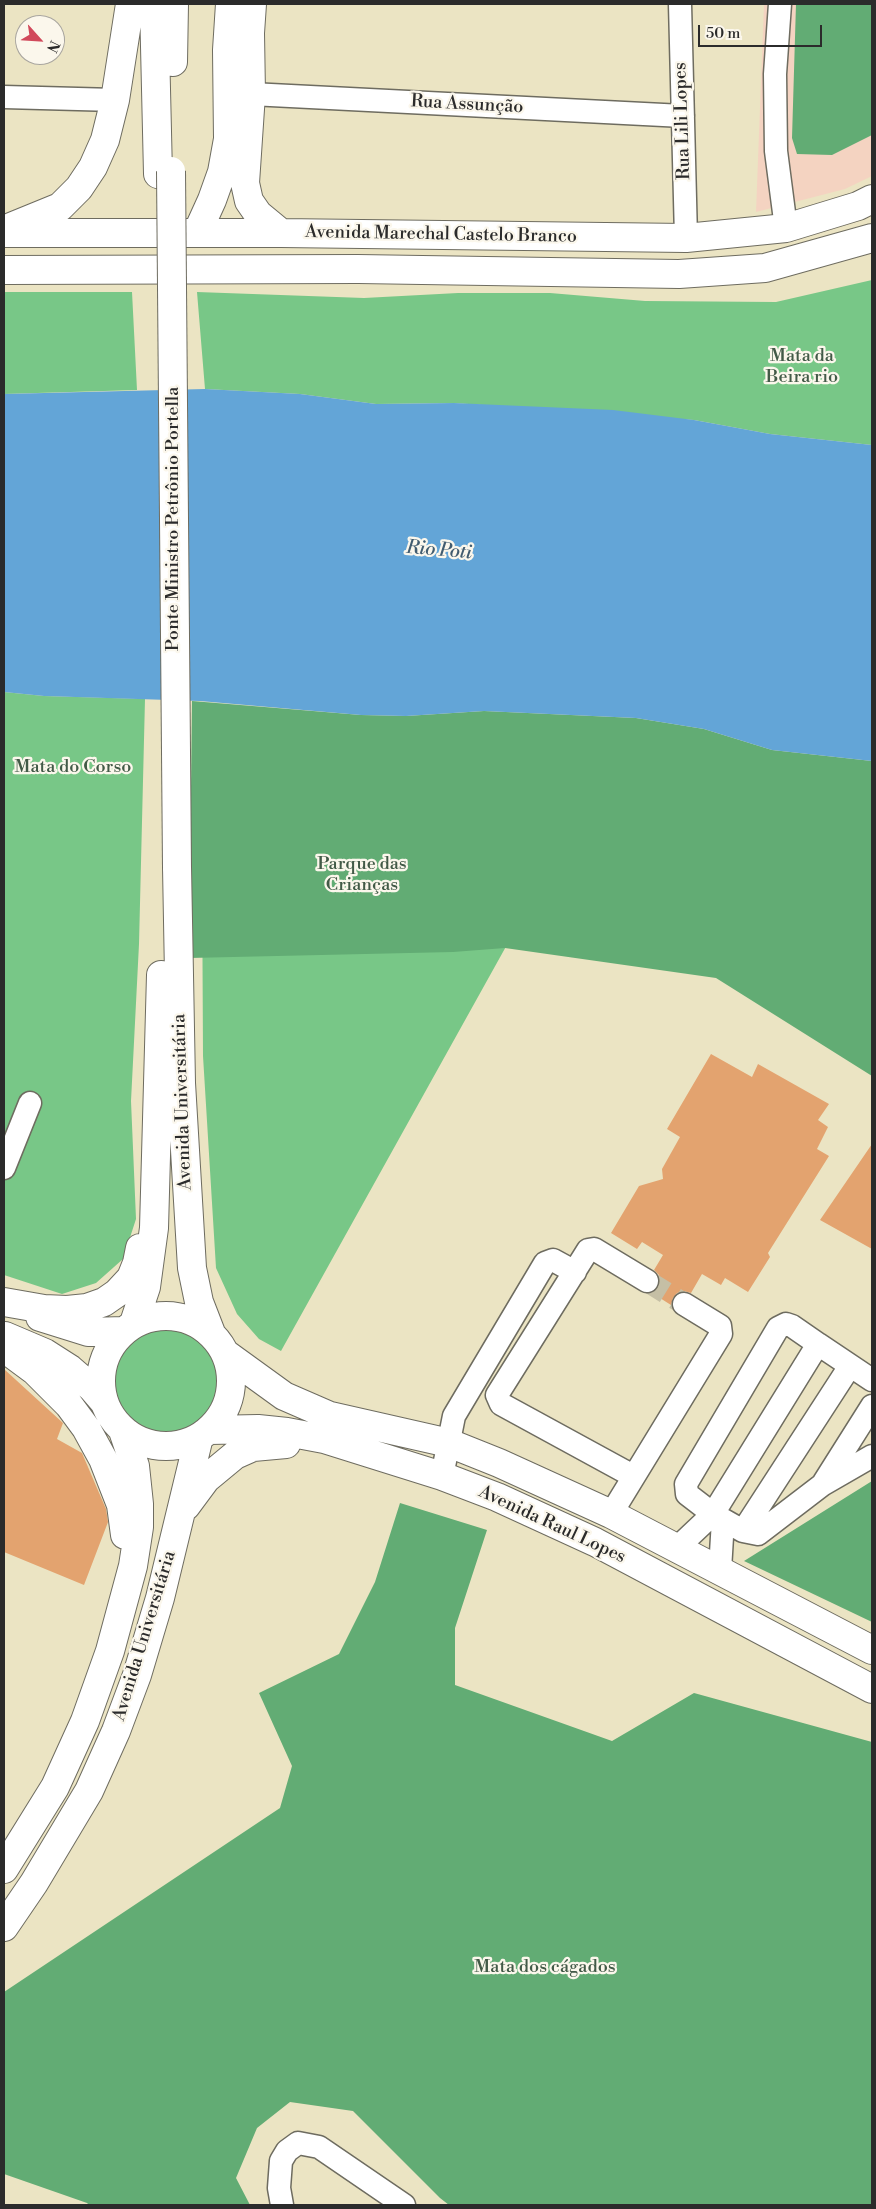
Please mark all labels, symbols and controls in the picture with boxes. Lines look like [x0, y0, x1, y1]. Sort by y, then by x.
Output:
north arrow [15, 15, 65, 65]
scale bar [701, 15, 825, 47]
text: 50 m [706, 24, 740, 43]
text: N [42, 37, 63, 55]
street label: Rua Lili Lopes [670, 62, 696, 180]
street label: Rua Assunção [410, 91, 524, 119]
street label: Avenida Marechal Castelo Branco [305, 222, 577, 248]
park label: Mata da Beira rio [766, 346, 838, 388]
street label: Ponte Ministro Petrônio Portella [163, 387, 185, 651]
water label: Rio Poti [405, 537, 473, 565]
park label: Mata do Corso [15, 757, 131, 779]
park label: Parque das Crianças [317, 854, 407, 896]
street label: Avenida Universitária [169, 1013, 197, 1191]
street label: Avenida Raul Lopes [475, 1481, 629, 1569]
street label: Avenida Universitária [109, 1548, 181, 1724]
park label: Mata dos cágados [474, 1957, 616, 1979]

